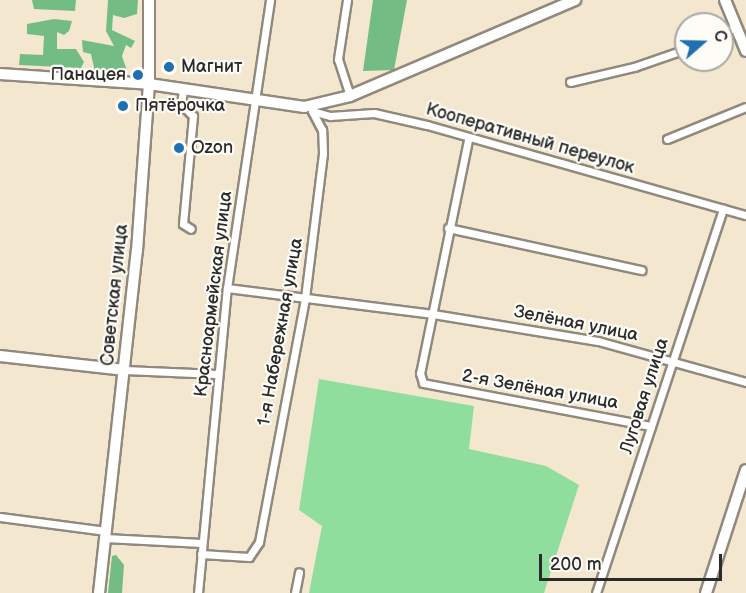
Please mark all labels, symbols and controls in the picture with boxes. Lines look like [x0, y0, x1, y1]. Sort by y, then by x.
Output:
north arrow [674, 12, 734, 72]
text: С [709, 28, 730, 45]
place label: Магнит [181, 56, 242, 78]
marker: Магнит [162, 60, 176, 74]
place label: Панацея [50, 64, 126, 86]
marker: Панацея [131, 68, 145, 82]
place label: Пятёрочка [135, 95, 225, 117]
marker: Пятёрочка [116, 99, 130, 113]
street label: Кооперативный переулок [423, 99, 637, 179]
place label: Ozon [191, 137, 233, 159]
marker: Ozon [172, 141, 186, 155]
street label: Красноармейская улица [191, 190, 237, 398]
street label: Советская улица [97, 223, 133, 367]
street label: 1-я Набережная улица [254, 236, 308, 428]
street label: Зелёная улица [512, 301, 640, 347]
street label: Луговая улица [616, 335, 674, 457]
street label: 2-я Зелёная улица [460, 366, 620, 414]
scale bar [542, 542, 725, 580]
text: 200 m [550, 554, 602, 575]

